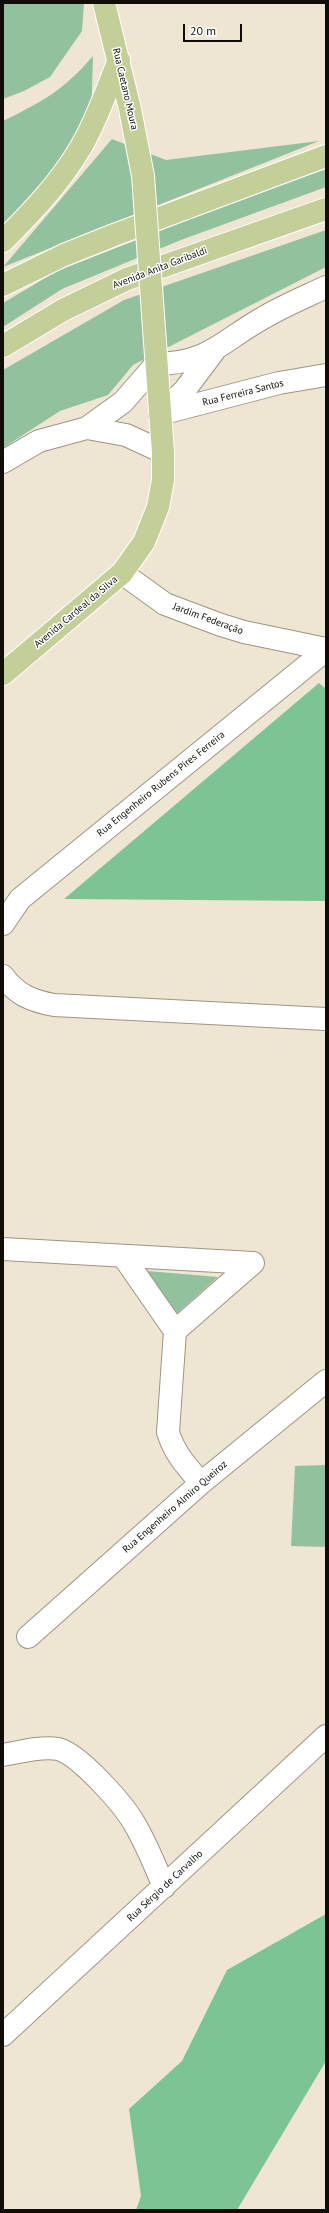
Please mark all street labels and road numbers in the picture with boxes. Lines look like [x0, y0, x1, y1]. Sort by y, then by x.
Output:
street label: Rua Caetano Moura [110, 47, 140, 131]
street label: Avenida Anita Garibaldi [111, 244, 209, 292]
street label: Rua Ferreira Santos [201, 377, 285, 409]
street label: Avenida Cardeal da Silva [32, 574, 120, 650]
street label: Jardim Federação [171, 601, 245, 637]
street label: Rua Engenheiro Rubens Pires Ferreira [95, 729, 227, 839]
street label: Rua Engenheiro Almiro Queiroz [120, 1458, 230, 1556]
street label: Rua Sérgio de Carvalho [125, 1848, 205, 1924]

